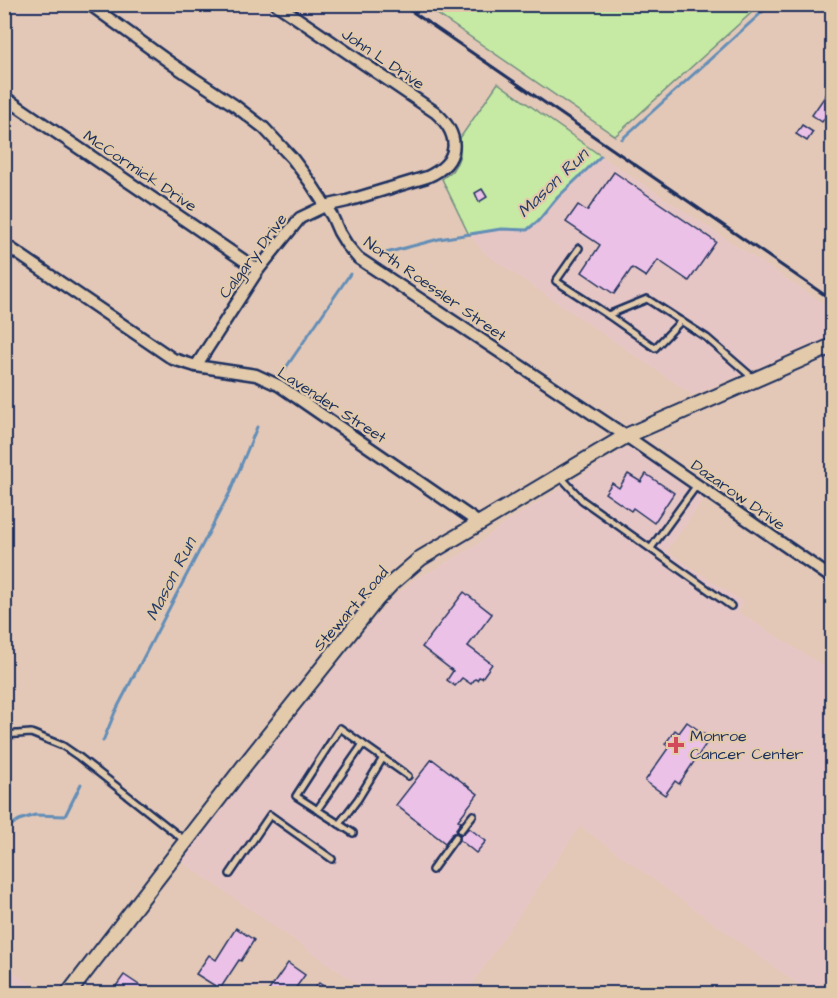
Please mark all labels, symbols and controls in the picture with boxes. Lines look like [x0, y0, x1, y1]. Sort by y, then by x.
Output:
street label: John L Drive [337, 23, 429, 95]
street label: McCormick Drive [79, 125, 201, 217]
water label: Mason Run [512, 141, 596, 223]
street label: Calgary Drive [214, 209, 293, 304]
street label: North Roessler Street [359, 231, 511, 347]
street label: Lavender Street [273, 362, 391, 449]
street label: Dazarow Drive [687, 454, 790, 536]
water label: Mason Run [139, 531, 204, 625]
street label: Stewart Road [308, 562, 394, 656]
place label: Monroe Cancer Center [690, 725, 804, 765]
marker: Monroe Cancer Center [667, 736, 685, 754]

